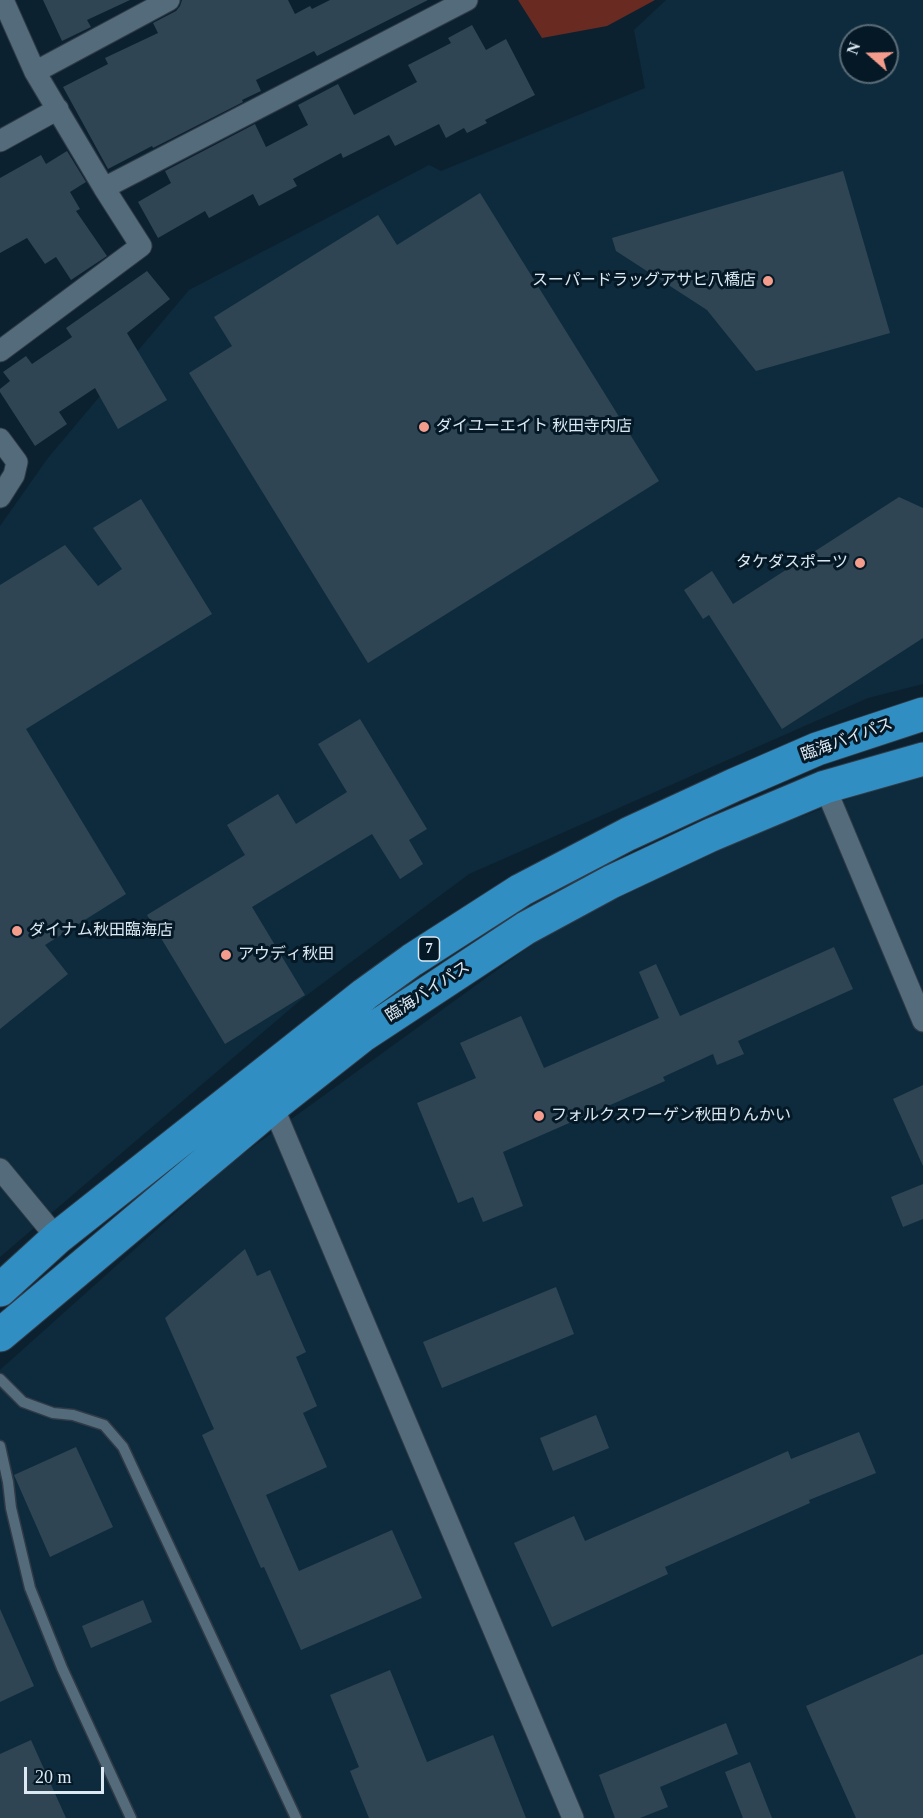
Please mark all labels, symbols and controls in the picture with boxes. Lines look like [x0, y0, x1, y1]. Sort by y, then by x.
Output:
north arrow [839, 24, 899, 84]
text: N [844, 40, 863, 57]
place label: スーパードラッグアサヒ八橋店 [532, 271, 756, 291]
marker: スーパードラッグアサヒ八橋店 [761, 274, 775, 288]
place label: ダイユーエイト 秋田寺内店 [436, 417, 632, 437]
marker: ダイユーエイト 秋田寺内店 [417, 420, 431, 434]
place label: タケダスポーツ [736, 553, 848, 573]
marker: タケダスポーツ [853, 556, 867, 570]
street label: 臨海バイパス [799, 715, 895, 765]
place label: ダイナム秋田臨海店 [29, 921, 173, 941]
marker: ダイナム秋田臨海店 [10, 924, 24, 938]
road number: 7 [418, 937, 440, 961]
place label: アウディ秋田 [238, 945, 334, 965]
marker: アウディ秋田 [219, 948, 233, 962]
street label: 臨海バイパス [383, 958, 473, 1026]
place label: フォルクスワーゲン秋田りんかい [551, 1106, 791, 1126]
marker: フォルクスワーゲン秋田りんかい [532, 1109, 546, 1123]
scale bar [27, 1755, 106, 1793]
text: 20 m [35, 1767, 72, 1787]

